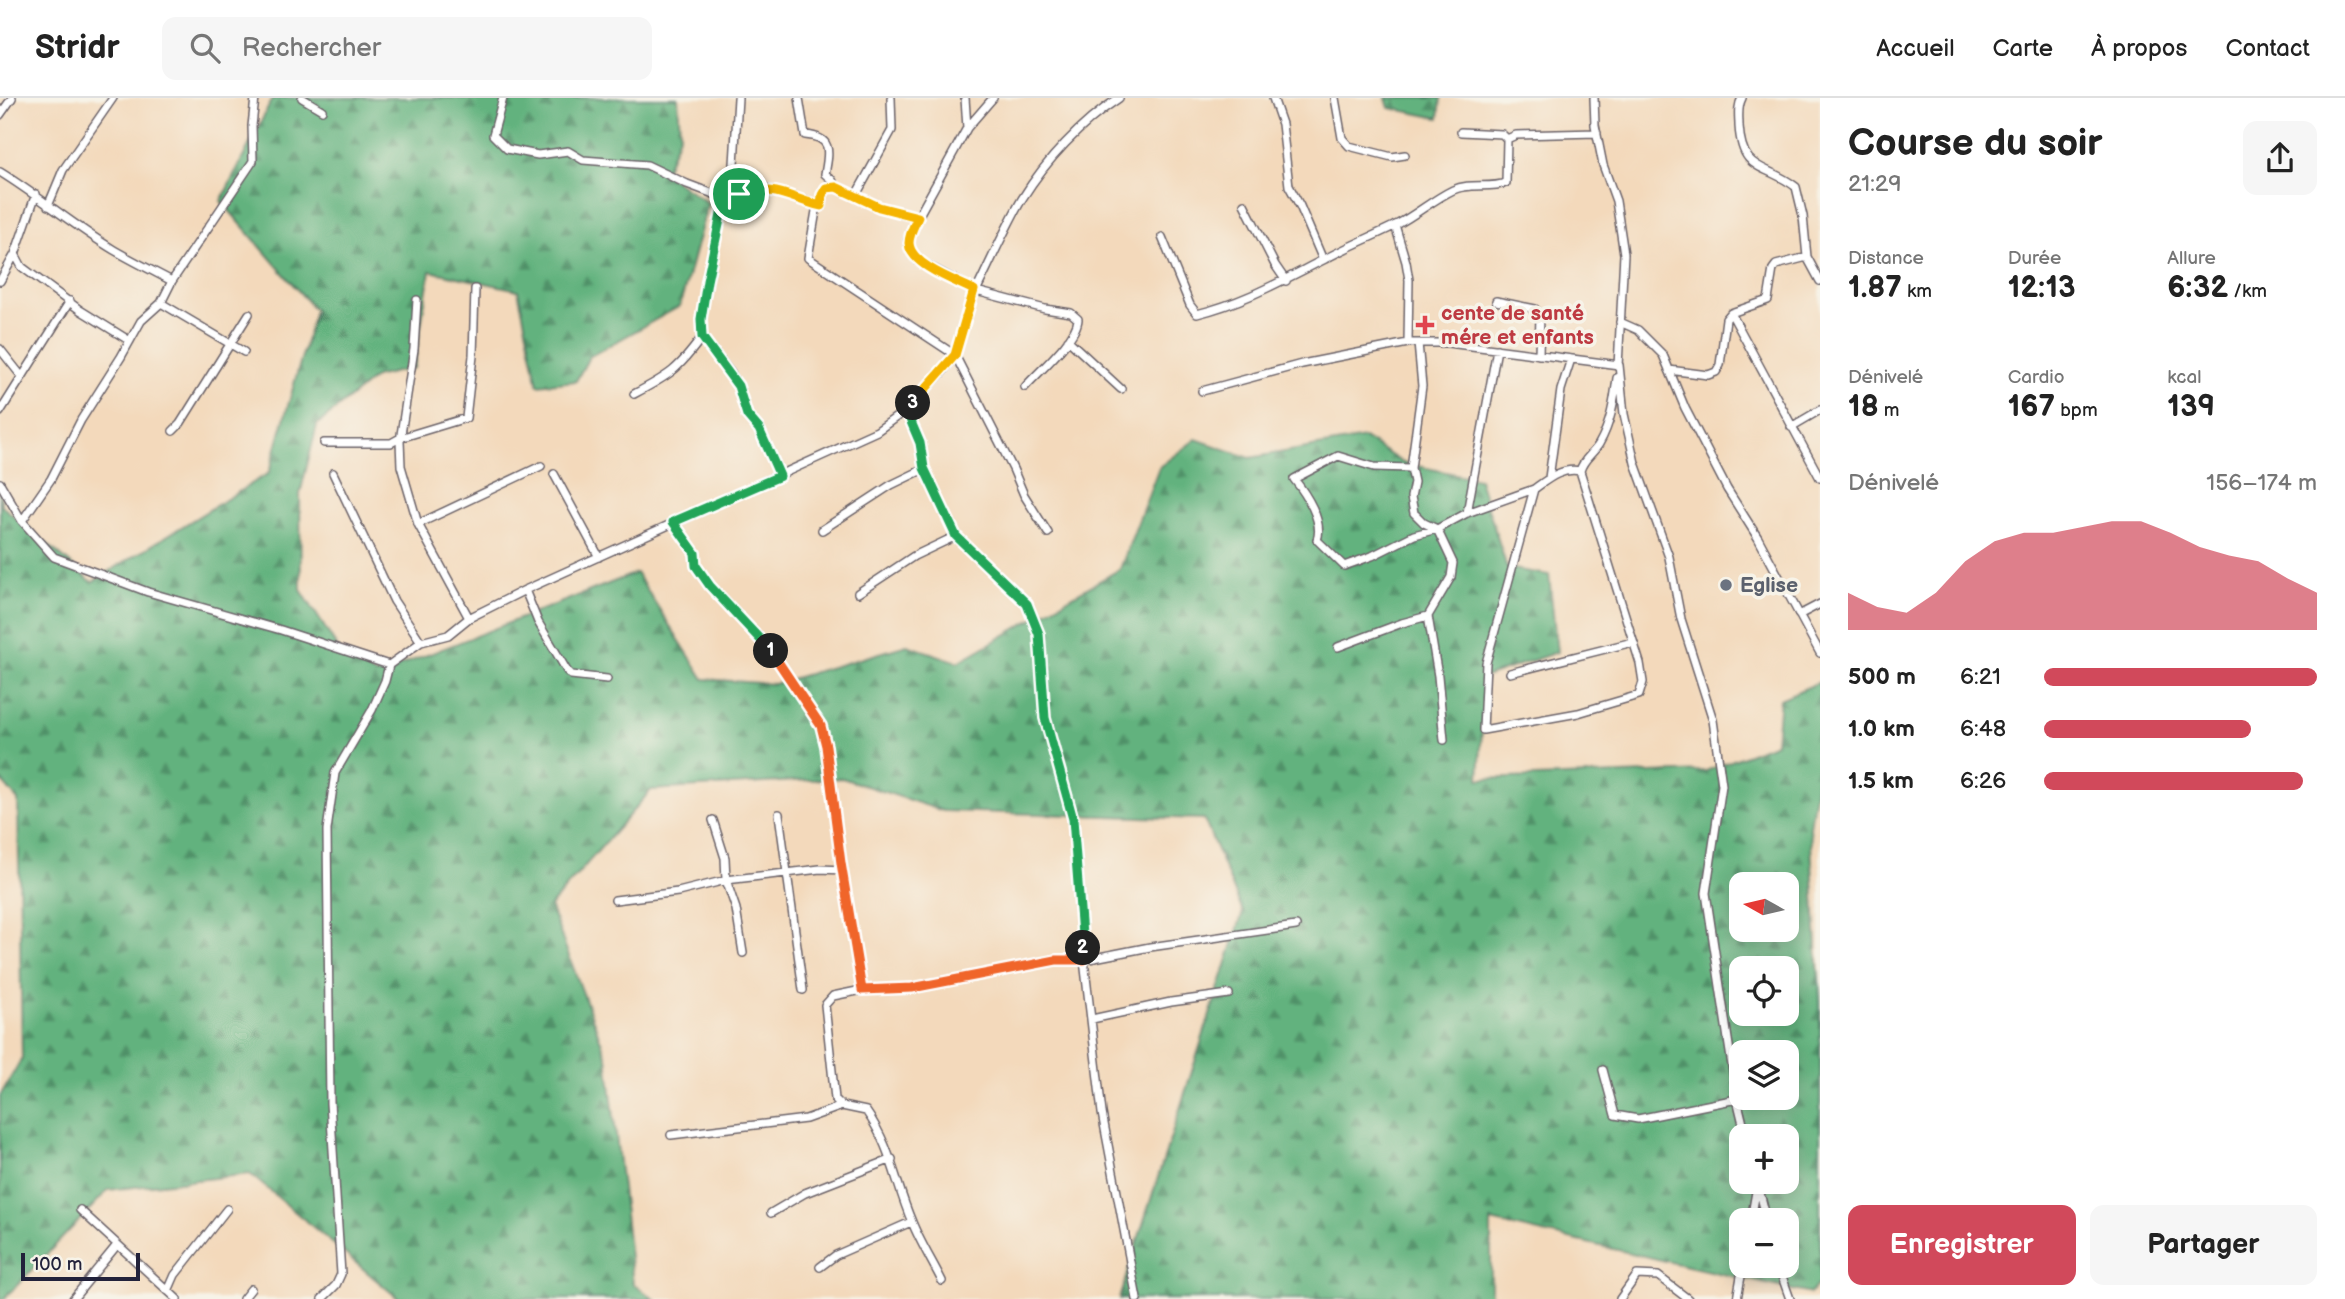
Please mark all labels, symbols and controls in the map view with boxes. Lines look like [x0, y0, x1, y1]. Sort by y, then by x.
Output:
search box [162, 17, 652, 80]
text: Stridr [35, 28, 120, 68]
icon: search [186, 29, 224, 67]
text: Rechercher [242, 33, 381, 64]
text: Accueil [1876, 34, 1955, 63]
text: Carte [1993, 34, 2053, 63]
text: À propos [2091, 34, 2187, 63]
text: Contact [2225, 34, 2310, 63]
text: Course du soir [1848, 121, 2103, 166]
button: share [2243, 121, 2317, 195]
pin [709, 164, 769, 224]
text: 21:29 [1848, 170, 1902, 198]
icon: arrive [720, 175, 758, 213]
text: Distance [1848, 247, 1924, 270]
text: Durée [2008, 247, 2061, 270]
text: Allure [2167, 247, 2216, 270]
text: 1.87 [1848, 270, 1902, 306]
text: 12:13 [2008, 270, 2076, 306]
text: 6:32 [2167, 270, 2228, 306]
text: km [1902, 280, 1932, 303]
text: /km [2228, 280, 2267, 303]
place label: cente de santé mére et enfants [1441, 301, 1594, 350]
marker: cente de santé mére et enfants [1415, 315, 1435, 335]
text: Dénivelé [1848, 366, 1923, 389]
text: Cardio [2008, 366, 2065, 389]
text: kcal [2167, 366, 2201, 389]
pin: 3 [895, 386, 930, 420]
text: 18 [1848, 389, 1879, 425]
text: 167 [2008, 389, 2055, 425]
text: 139 [2167, 389, 2215, 425]
text: 3 [907, 391, 918, 414]
text: m [1879, 399, 1900, 422]
text: bpm [2055, 399, 2098, 422]
text: Dénivelé [1848, 469, 1939, 497]
text: 156–174 m [2206, 469, 2317, 497]
place label: Eglise [1740, 573, 1798, 598]
marker: Eglise [1718, 577, 1734, 593]
pin: 1 [754, 634, 788, 668]
text: 1 [767, 639, 775, 662]
text: 500 m [1848, 663, 1916, 691]
text: 6:21 [1960, 663, 2001, 691]
text: 1.0 km [1848, 715, 1915, 743]
text: 6:48 [1960, 715, 2006, 743]
text: 1.5 km [1848, 767, 1914, 795]
text: 6:26 [1960, 767, 2006, 795]
north arrow [1729, 872, 1799, 942]
map controls [1729, 872, 1799, 1278]
pin: 2 [1066, 930, 1100, 966]
text: 2 [1077, 936, 1088, 959]
button: locate [1729, 956, 1799, 1026]
button: layers [1729, 1040, 1799, 1110]
button: + [1729, 1124, 1799, 1194]
button: Enregistrer [1848, 1205, 2076, 1285]
button: Partager [2090, 1205, 2317, 1285]
button: − [1729, 1208, 1799, 1278]
scale bar [21, 1250, 140, 1282]
text: 100 m [32, 1253, 83, 1276]

